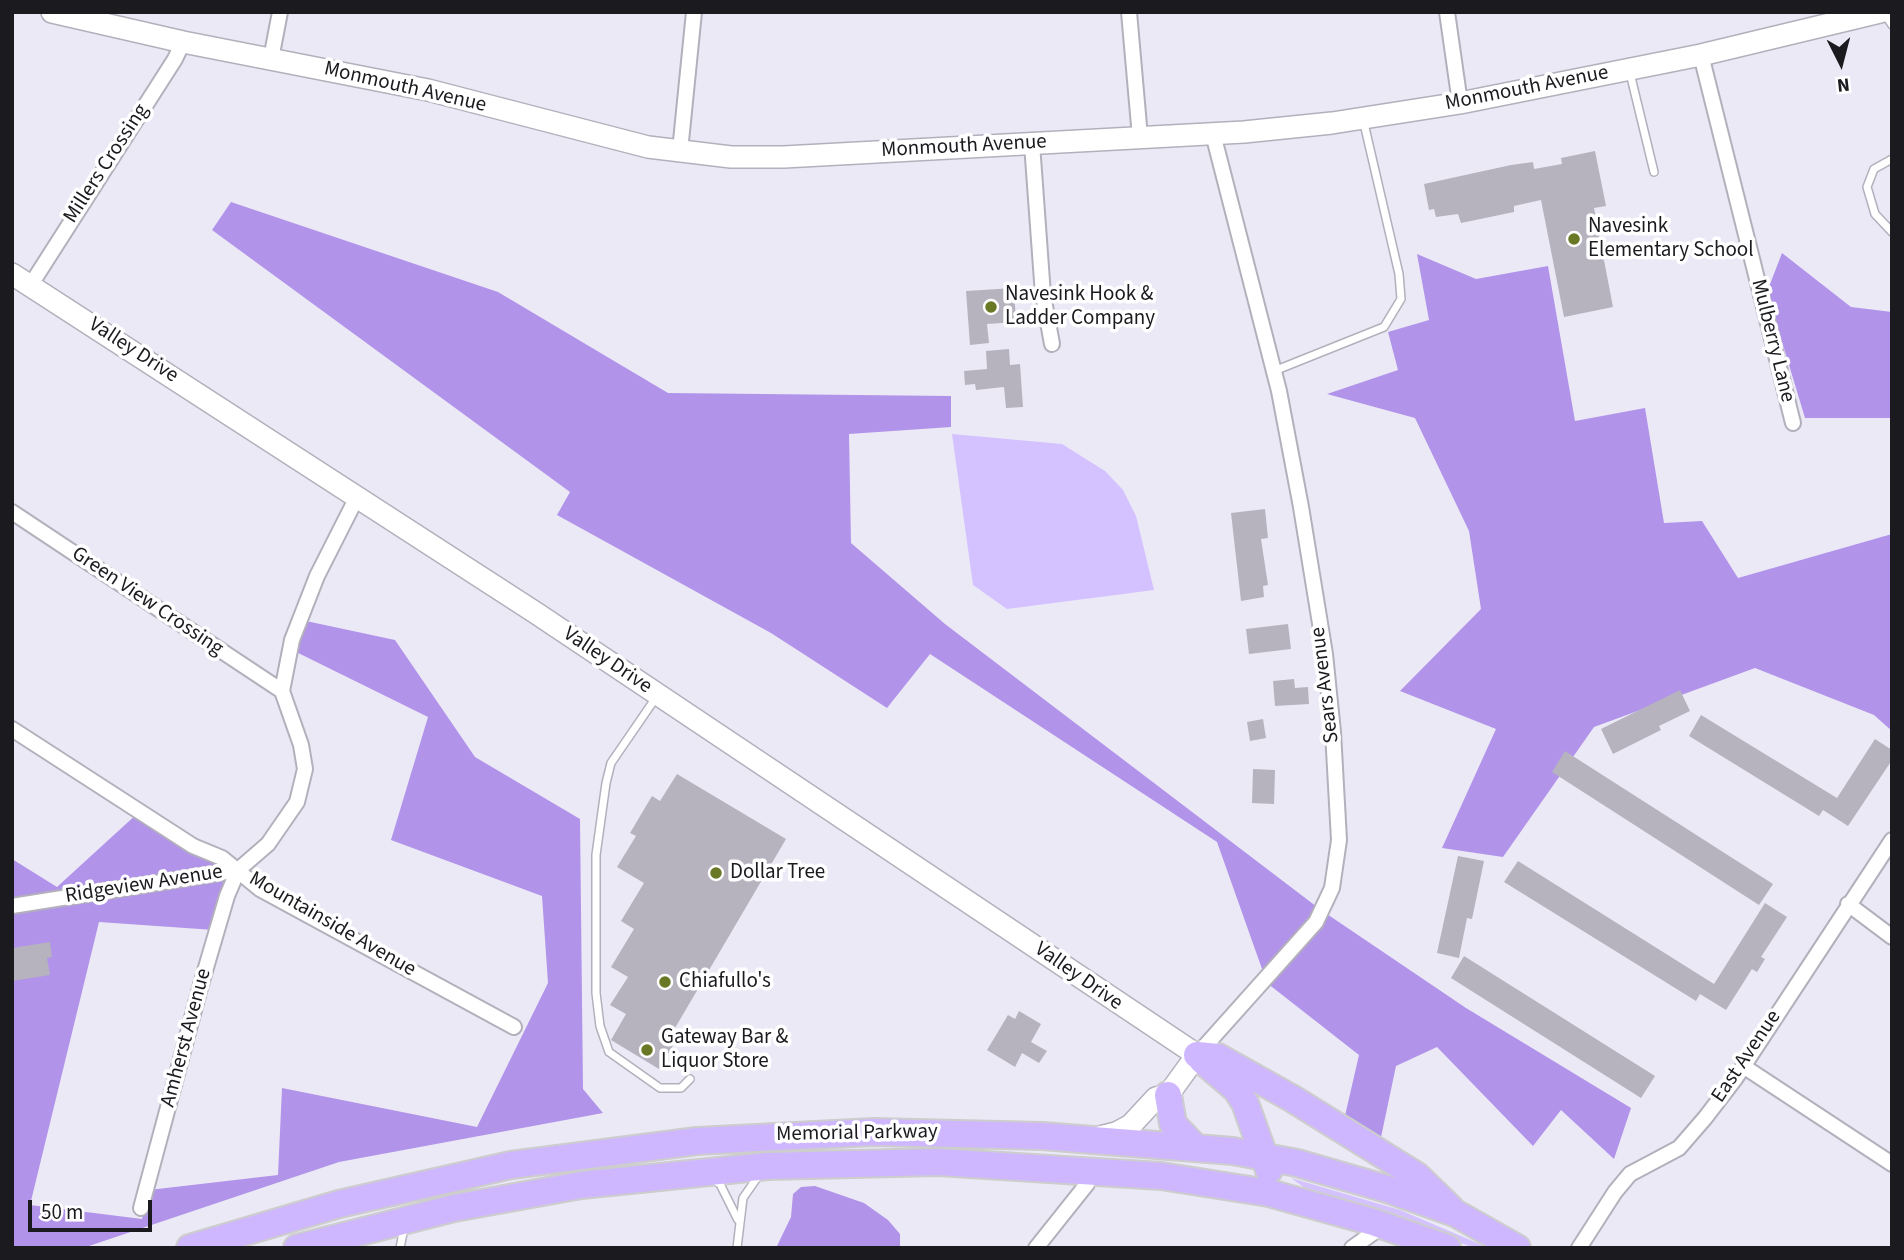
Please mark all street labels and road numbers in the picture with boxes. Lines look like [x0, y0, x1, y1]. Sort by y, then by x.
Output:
street label: Monmouth Avenue [321, 57, 489, 119]
street label: Monmouth Avenue [1443, 61, 1611, 117]
street label: Millers Crossing [59, 100, 155, 228]
street label: Monmouth Avenue [881, 130, 1047, 164]
street label: Mulberry Lane [1745, 277, 1799, 405]
street label: Valley Drive [83, 313, 183, 389]
street label: Green View Crossing [66, 542, 228, 662]
street label: Valley Drive [558, 622, 656, 700]
street label: Sears Avenue [1306, 625, 1346, 745]
street label: Ridgeview Avenue [63, 860, 225, 910]
street label: Mountainside Avenue [244, 867, 420, 983]
street label: Valley Drive [1029, 938, 1127, 1016]
street label: Amherst Avenue [156, 966, 218, 1110]
street label: East Avenue [1707, 1006, 1787, 1108]
street label: Memorial Parkway [776, 1120, 938, 1148]

